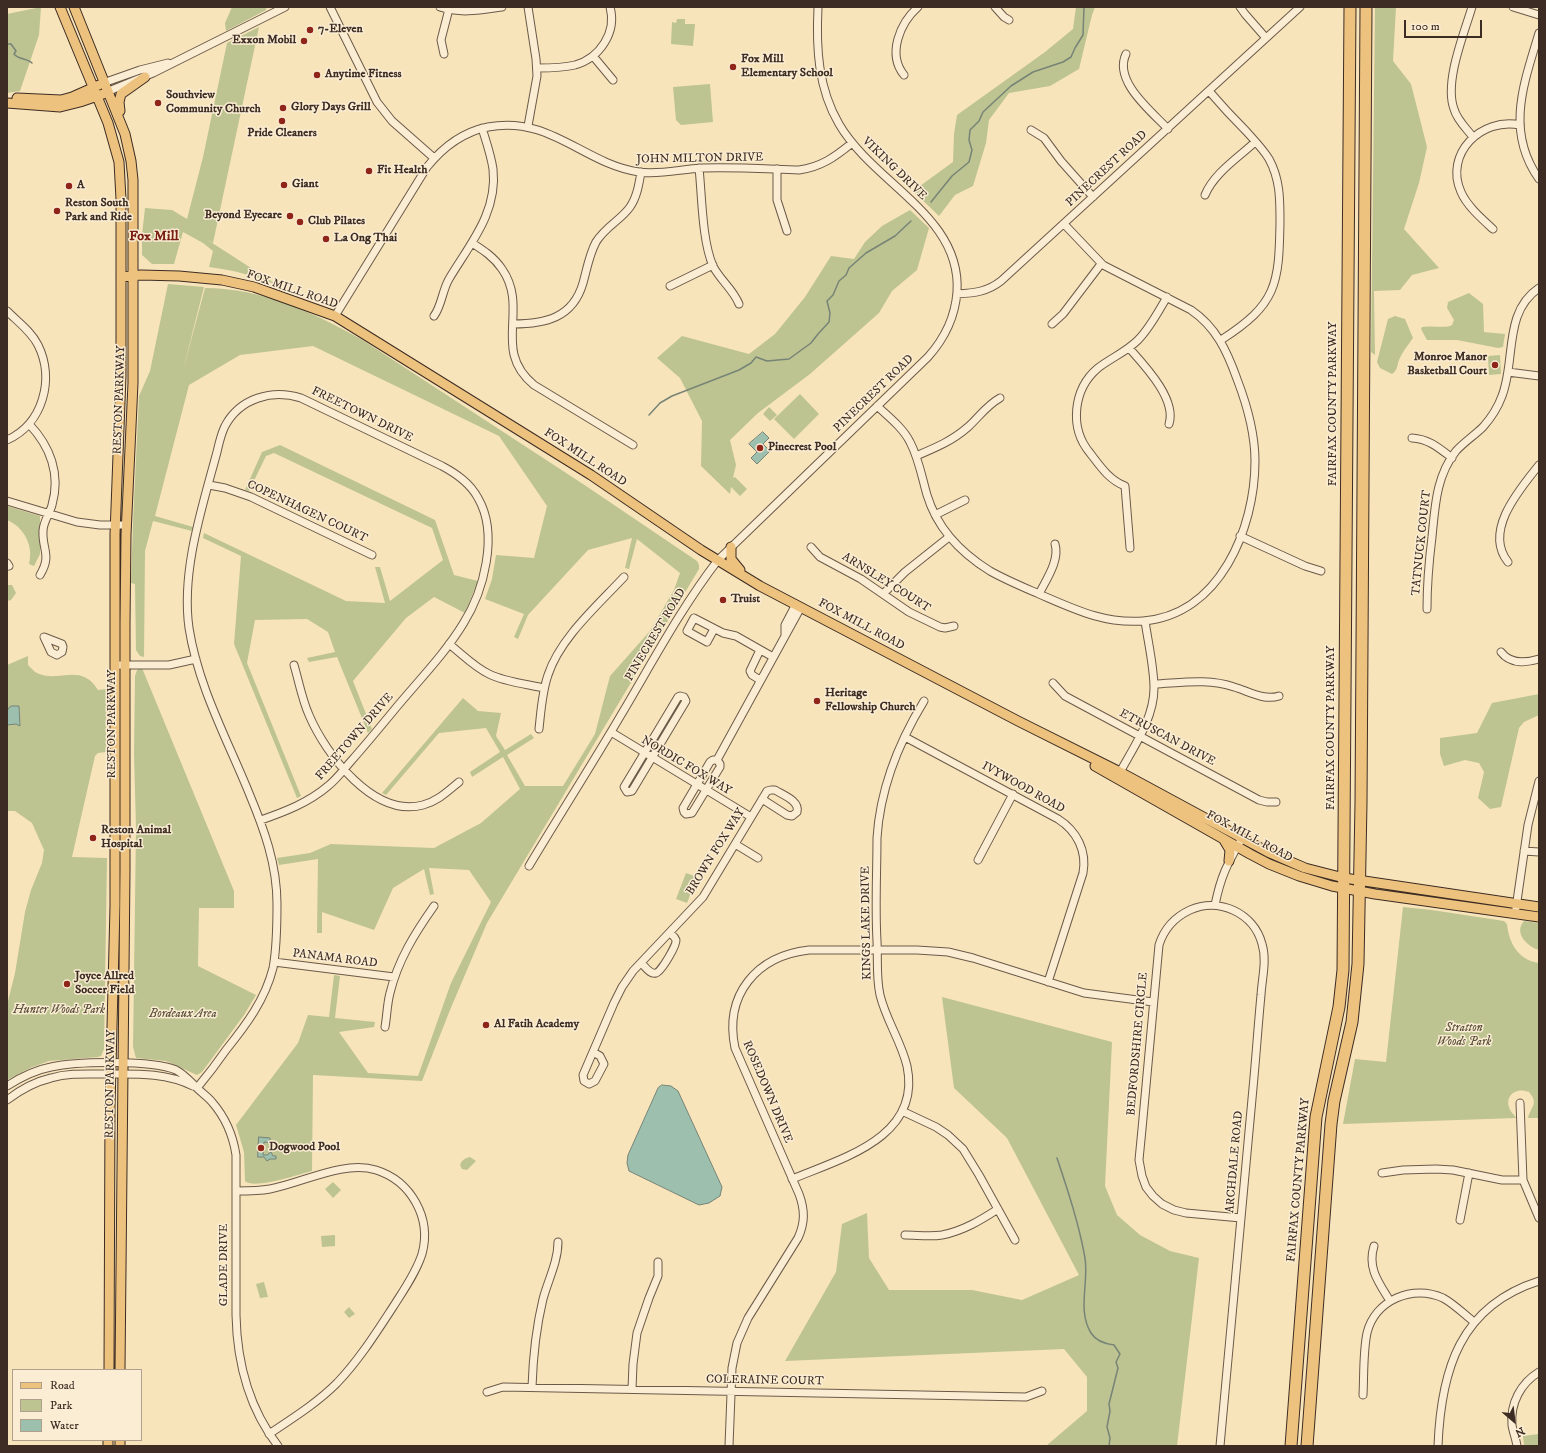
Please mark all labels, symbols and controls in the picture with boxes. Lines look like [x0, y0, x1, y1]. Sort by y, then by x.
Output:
scale bar [1406, 12, 1484, 38]
text: 100 m [1411, 19, 1440, 34]
place label: 7-Eleven [318, 23, 363, 37]
marker: 7-Eleven [305, 25, 315, 35]
place label: Exxon Mobil [232, 34, 296, 48]
marker: Exxon Mobil [299, 36, 309, 46]
place label: Fox Mill Elementary School [741, 53, 833, 81]
marker: Fox Mill Elementary School [728, 62, 738, 72]
place label: Anytime Fitness [325, 68, 401, 82]
marker: Anytime Fitness [312, 70, 322, 80]
place label: Southview Community Church [166, 89, 261, 117]
marker: Southview Community Church [153, 98, 163, 108]
place label: Glory Days Grill [291, 101, 371, 115]
marker: Glory Days Grill [278, 103, 288, 113]
marker: Pride Cleaners [277, 116, 287, 126]
place label: Pride Cleaners [247, 127, 317, 141]
street label: PINECREST ROAD [1063, 128, 1151, 210]
street label: VIKING DRIVE [859, 134, 929, 204]
street label: JOHN MILTON DRIVE [636, 151, 764, 167]
place label: Fit Health [377, 164, 427, 178]
marker: Fit Health [364, 166, 374, 176]
place label: Giant [292, 178, 319, 192]
place label: A [77, 179, 85, 193]
marker: Giant [279, 180, 289, 190]
marker: A [64, 181, 74, 191]
place label: Reston South Park and Ride [65, 197, 132, 225]
marker: Reston South Park and Ride [52, 206, 62, 216]
place label: Beyond Eyecare [205, 209, 282, 223]
marker: Beyond Eyecare [285, 211, 295, 221]
place label: Club Pilates [308, 215, 365, 229]
marker: Club Pilates [295, 217, 305, 227]
district label: Fox Mill [129, 229, 179, 245]
place label: La Ong Thai [334, 232, 397, 246]
marker: La Ong Thai [321, 234, 331, 244]
street label: FOX MILL ROAD [244, 268, 340, 312]
street label: FAIRFAX COUNTY PARKWAY [1327, 322, 1341, 486]
street label: RESTON PARKWAY [111, 345, 129, 455]
place label: Monroe Manor Basketball Court [1407, 351, 1487, 379]
street label: PINECREST ROAD [831, 352, 917, 436]
marker: Monroe Manor Basketball Court [1490, 360, 1500, 370]
street label: FREETOWN DRIVE [309, 384, 415, 446]
street label: FOX MILL ROAD [541, 426, 629, 490]
place label: Pinecrest Pool [768, 441, 836, 455]
marker: Pinecrest Pool [755, 443, 765, 453]
street label: COPENHAGEN COURT [244, 478, 370, 546]
street label: TATNUCK COURT [1409, 490, 1435, 596]
street label: ARNSLEY COURT [839, 550, 933, 616]
street label: PINECREST ROAD [623, 586, 689, 684]
place label: Truist [731, 593, 760, 607]
marker: Truist [718, 595, 728, 605]
street label: FOX MILL ROAD [815, 596, 907, 654]
street label: FAIRFAX COUNTY PARKWAY [1325, 646, 1339, 810]
street label: RESTON PARKWAY [106, 670, 120, 778]
place label: Heritage Fellowship Church [825, 687, 916, 715]
street label: FREETOWN DRIVE [313, 690, 397, 784]
marker: Heritage Fellowship Church [812, 696, 822, 706]
street label: ETRUSCAN DRIVE [1116, 707, 1218, 769]
street label: NORDIC FOX WAY [638, 733, 734, 799]
street label: IVYWOOD ROAD [979, 759, 1067, 817]
street label: BROWN FOX WAY [683, 806, 749, 898]
street label: FOX MILL ROAD [1203, 808, 1295, 866]
place label: Reston Animal Hospital [101, 824, 171, 852]
marker: Reston Animal Hospital [88, 833, 98, 843]
street label: KINGS LAKE DRIVE [859, 866, 875, 980]
street label: PANAMA ROAD [292, 947, 378, 971]
place label: Joyce Allred Soccer Field [75, 970, 134, 998]
street label: BEDFORDSHIRE CIRCLE [1125, 972, 1151, 1116]
marker: Joyce Allred Soccer Field [62, 979, 72, 989]
park label: Hunter Woods Park [13, 1004, 105, 1018]
park label: Bordeaux Area [149, 1008, 217, 1022]
place label: Al Fatih Academy [494, 1018, 579, 1032]
marker: Al Fatih Academy [481, 1020, 491, 1030]
park label: Stratton Woods Park [1437, 1022, 1491, 1050]
street label: RESTON PARKWAY [103, 1029, 119, 1139]
street label: ROSEDOWN DRIVE [739, 1039, 795, 1145]
street label: FAIRFAX COUNTY PARKWAY [1285, 1097, 1313, 1263]
street label: ARCHDALE ROAD [1223, 1110, 1247, 1214]
place label: Dogwood Pool [269, 1141, 340, 1155]
marker: Dogwood Pool [256, 1143, 266, 1153]
street label: GLADE DRIVE [218, 1224, 232, 1306]
legend [12, 1369, 142, 1441]
street label: COLERAINE COURT [706, 1373, 824, 1389]
text: Road [50, 1378, 75, 1393]
text: Park [50, 1398, 72, 1413]
north arrow [1494, 1401, 1534, 1441]
text: Water [50, 1418, 79, 1433]
text: N [1512, 1423, 1527, 1440]

